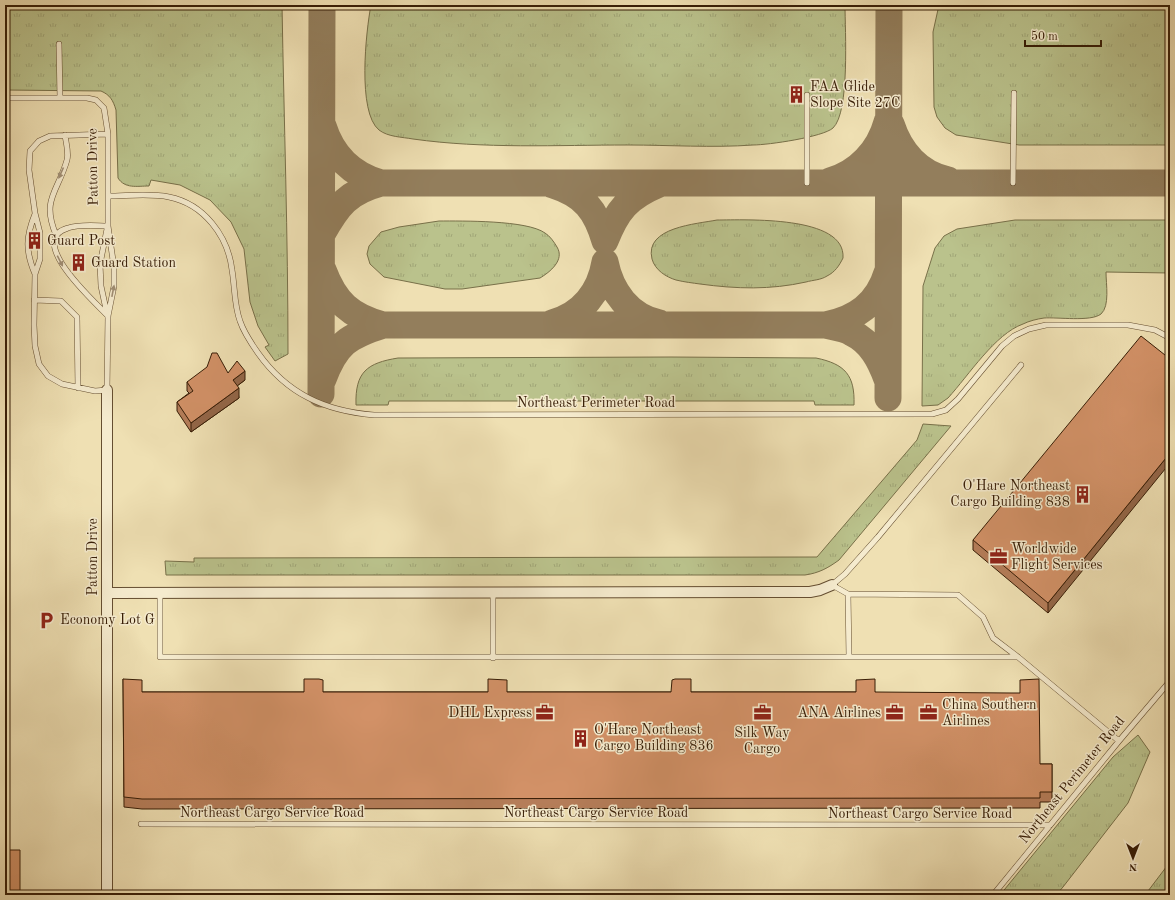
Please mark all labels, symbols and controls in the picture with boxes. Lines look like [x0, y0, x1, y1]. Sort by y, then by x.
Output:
scale bar [1025, 22, 1101, 48]
text: 50 m [1031, 30, 1058, 43]
place label: FAA Glide Slope Site 27C [810, 80, 900, 110]
building icon: FAA Glide Slope Site 27C [787, 85, 807, 105]
street label: Patton Drive [85, 128, 101, 206]
one-way arrow [58, 167, 64, 179]
building icon: Guard Post [24, 231, 44, 251]
place label: Guard Post [47, 234, 115, 248]
building icon: Guard Station [68, 253, 88, 273]
one-way arrow [56, 255, 63, 266]
place label: Guard Station [91, 256, 177, 270]
one-way arrow [110, 285, 116, 298]
street label: Northeast Perimeter Road [517, 396, 675, 410]
place label: O'Hare Northeast Cargo Building 838 [950, 479, 1070, 509]
building icon: O'Hare Northeast Cargo Building 838 [1073, 484, 1093, 504]
street label: Patton Drive [86, 518, 100, 596]
place label: Worldwide Flight Services [1011, 542, 1103, 572]
office icon: Worldwide Flight Services [988, 547, 1008, 567]
parking icon: Economy Lot G [37, 610, 57, 630]
place label: Economy Lot G [60, 613, 155, 627]
place label: China Southern Airlines [942, 698, 1037, 728]
office icon: DHL Express [535, 703, 555, 723]
office icon: Silk Way Cargo [752, 703, 772, 723]
office icon: ANA Airlines [884, 703, 904, 723]
office icon: China Southern Airlines [919, 703, 939, 723]
place label: DHL Express [448, 706, 532, 720]
place label: ANA Airlines [798, 706, 881, 720]
street label: Northeast Perimeter Road [1017, 714, 1127, 846]
place label: O'Hare Northeast Cargo Building 836 [594, 723, 714, 753]
place label: Silk Way Cargo [734, 726, 790, 756]
building icon: O'Hare Northeast Cargo Building 836 [571, 728, 591, 748]
street label: Northeast Cargo Service Road [180, 806, 364, 820]
street label: Northeast Cargo Service Road [504, 806, 688, 820]
street label: Northeast Cargo Service Road [828, 807, 1012, 821]
north arrow [1113, 838, 1153, 878]
text: N [1128, 861, 1137, 872]

